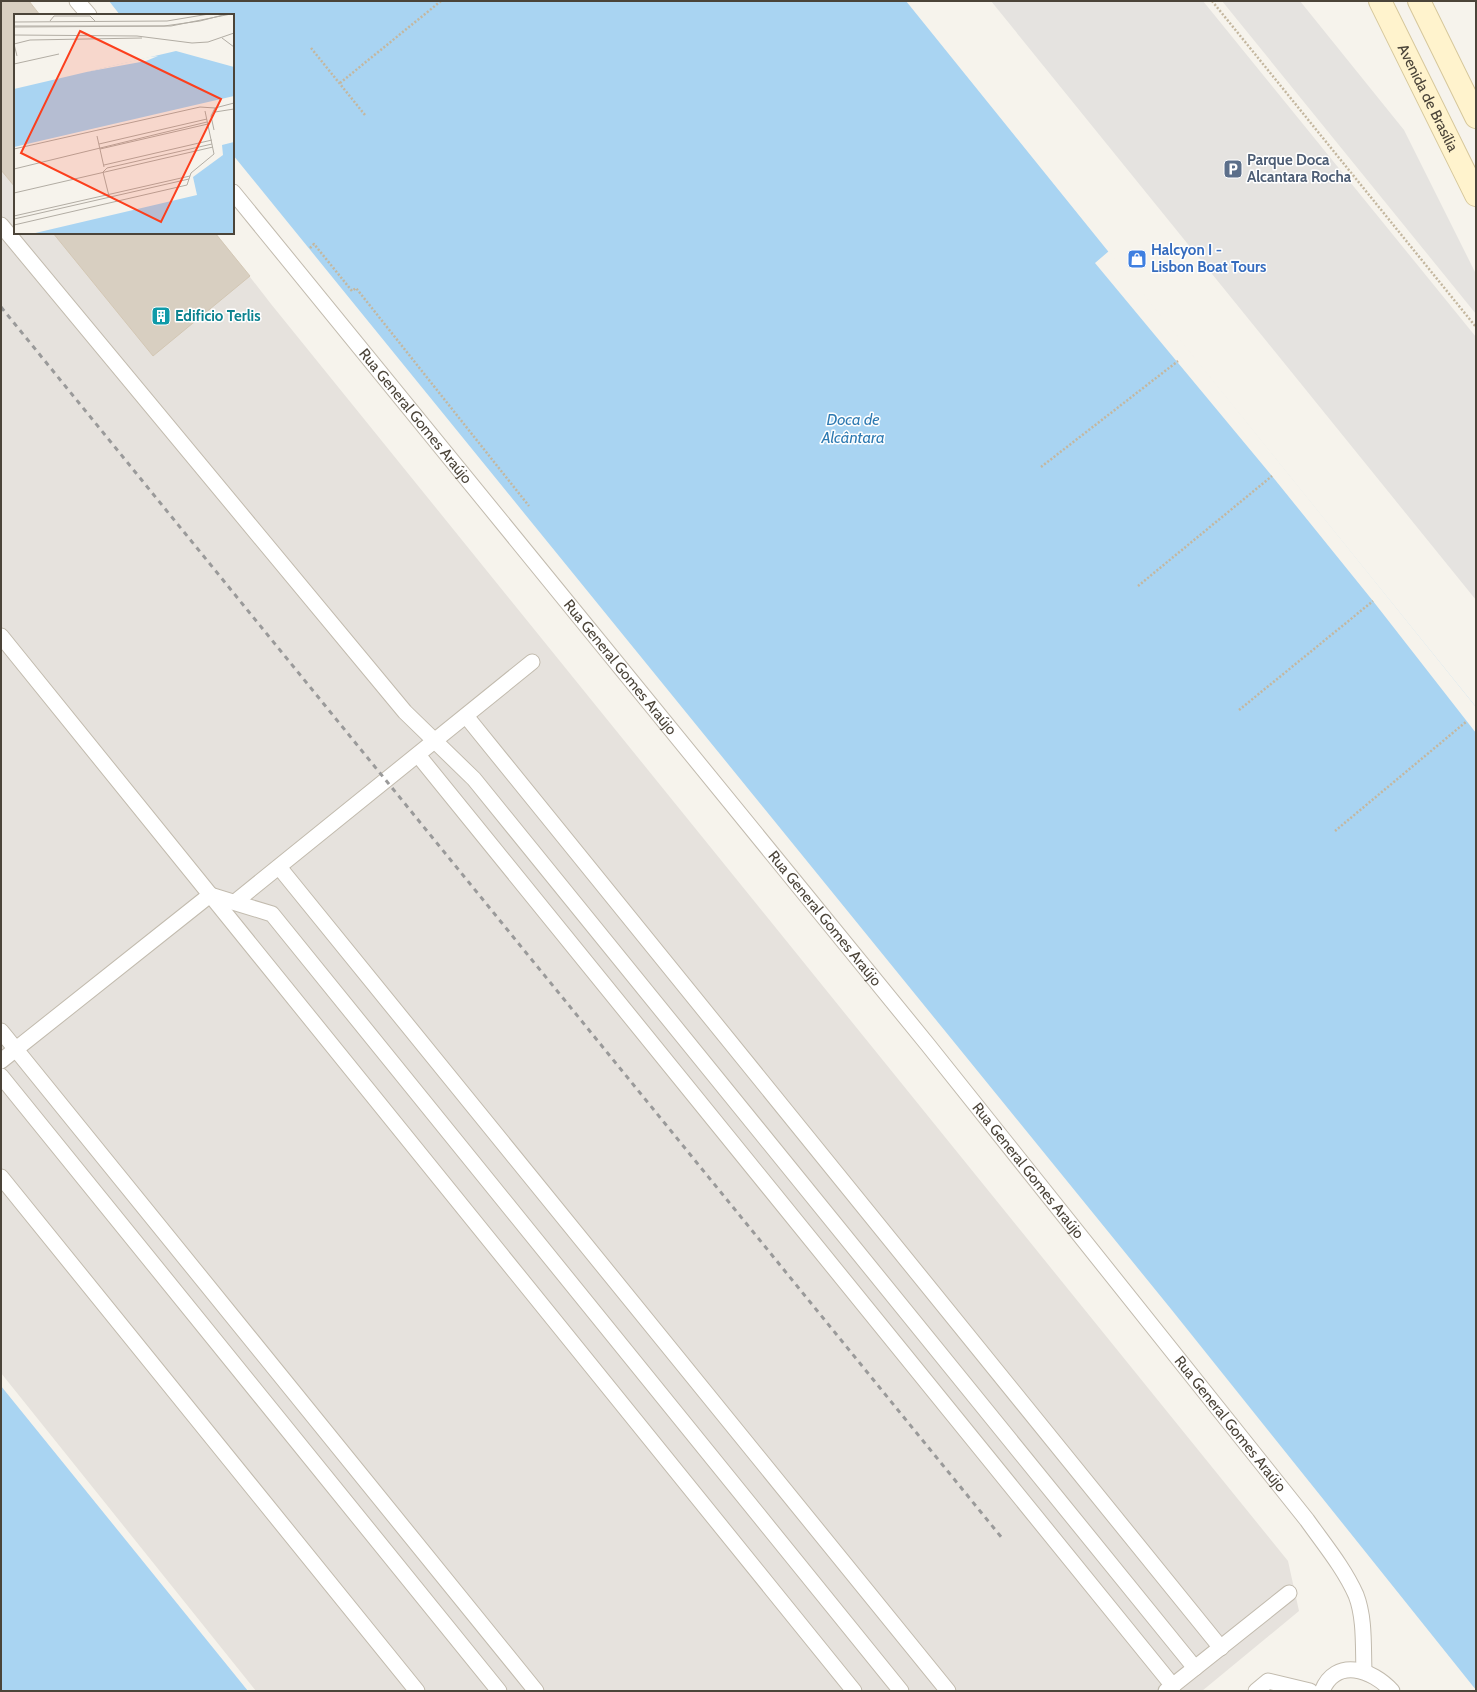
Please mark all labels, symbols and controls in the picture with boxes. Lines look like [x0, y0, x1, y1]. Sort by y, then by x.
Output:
inset map [14, 14, 234, 234]
street label: Avenida de Brasília [1394, 41, 1462, 155]
place label: Parque Doca Alcantara Rocha [1247, 151, 1352, 186]
parking icon: Parque Doca Alcantara Rocha [1222, 158, 1244, 180]
place label: Halcyon I - Lisbon Boat Tours [1151, 241, 1266, 276]
shop icon: Halcyon I - Lisbon Boat Tours [1126, 248, 1148, 270]
building icon: Edificio Terlis [150, 305, 172, 327]
place label: Edificio Terlis [175, 307, 261, 325]
street label: Rua General Gomes Araújo [355, 345, 476, 487]
water label: Doca de Alcântara [820, 410, 885, 447]
street label: Rua General Gomes Araújo [560, 596, 681, 738]
street label: Rua General Gomes Araújo [765, 847, 885, 990]
street label: Rua General Gomes Araújo [969, 1099, 1088, 1242]
street label: Rua General Gomes Araújo [1171, 1352, 1290, 1496]

